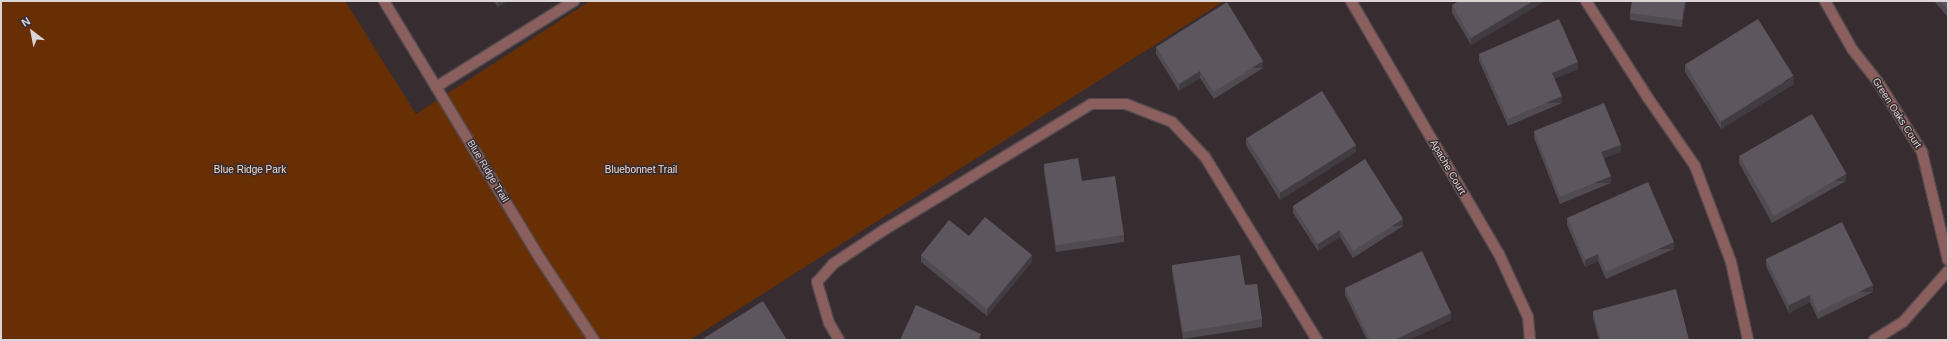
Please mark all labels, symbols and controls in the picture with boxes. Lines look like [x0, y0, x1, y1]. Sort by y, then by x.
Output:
north arrow [12, 12, 52, 52]
text: N [19, 15, 32, 29]
street label: Green Oaks Court [1870, 76, 1924, 150]
street label: Blue Ridge Trail [465, 138, 511, 204]
street label: Apache Court [1428, 138, 1468, 196]
park label: Blue Ridge Park [214, 164, 286, 176]
park label: Bluebonnet Trail [605, 164, 677, 176]

